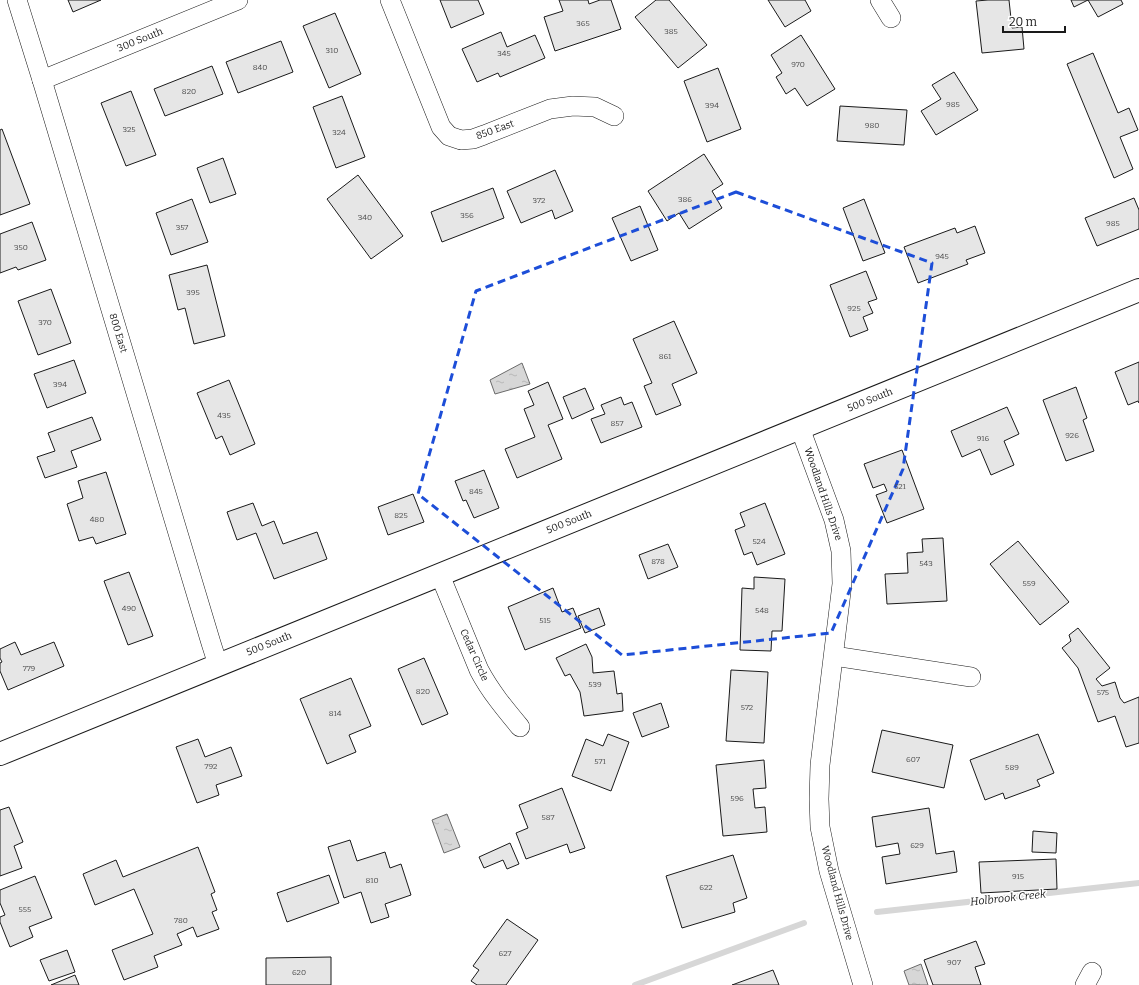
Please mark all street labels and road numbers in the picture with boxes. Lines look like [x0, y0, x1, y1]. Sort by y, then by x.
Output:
street label: 300 South [115, 25, 165, 55]
street label: 850 East [474, 117, 516, 142]
street label: 800 East [106, 312, 130, 355]
street label: 500 South [846, 385, 895, 415]
street label: Woodland Hills Drive [801, 446, 845, 542]
street label: 500 South [545, 507, 594, 537]
street label: Cedar Circle [457, 627, 491, 683]
street label: 500 South [245, 629, 294, 659]
street label: Woodland Hills Drive [819, 844, 855, 942]

